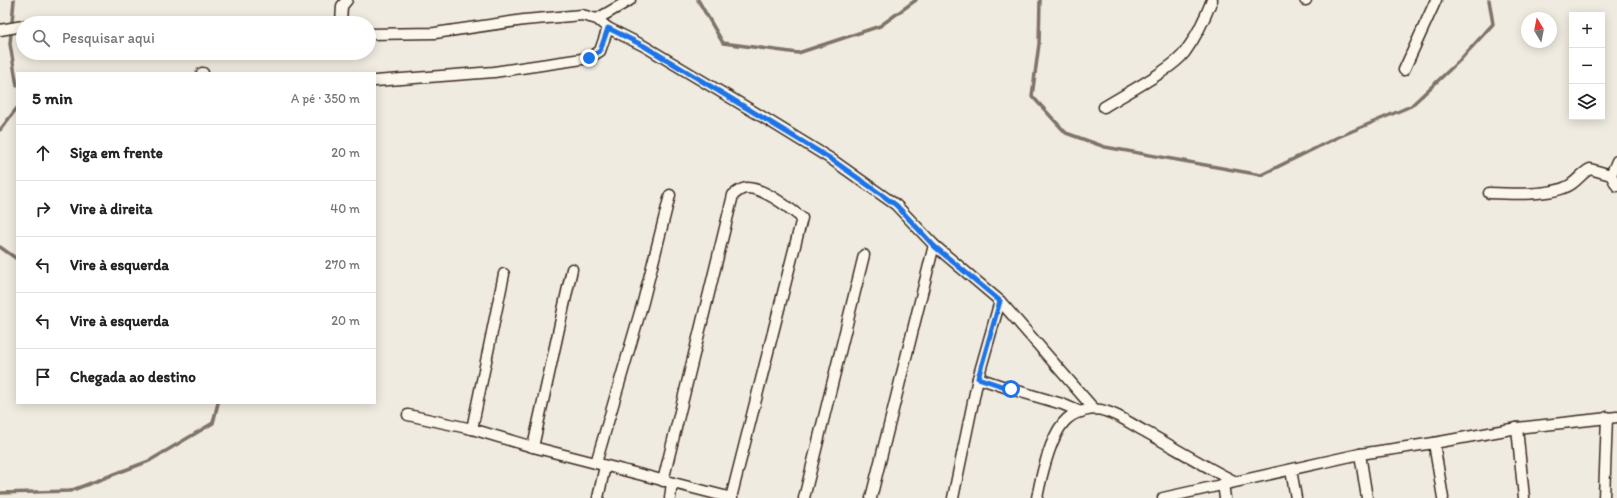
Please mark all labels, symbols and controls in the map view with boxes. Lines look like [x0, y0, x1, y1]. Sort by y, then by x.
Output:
north arrow [1521, 12, 1557, 48]
map controls [1569, 12, 1605, 120]
button: + [1569, 12, 1605, 48]
search box [16, 16, 376, 60]
icon: search [30, 27, 52, 49]
text: Pesquisar aqui [62, 29, 155, 47]
button: − [1569, 48, 1605, 84]
route end [580, 49, 598, 67]
button: layers [1569, 84, 1605, 120]
text: 5 min [32, 88, 72, 108]
text: A pé · 350 m [291, 91, 360, 106]
icon: ahead [32, 142, 54, 164]
text: Siga em frente [70, 144, 163, 162]
text: 20 m [331, 145, 360, 160]
icon: right [32, 198, 54, 220]
text: Vire à direita [70, 200, 153, 218]
text: 40 m [330, 201, 360, 216]
icon: left [32, 254, 54, 276]
text: Vire à esquerda [70, 256, 169, 274]
text: 270 m [325, 257, 360, 272]
icon: left [32, 310, 54, 332]
text: Vire à esquerda [70, 312, 169, 330]
text: 20 m [331, 313, 360, 328]
icon: arrive [32, 366, 54, 388]
text: Chegada ao destino [70, 368, 196, 386]
route start [1002, 380, 1020, 398]

